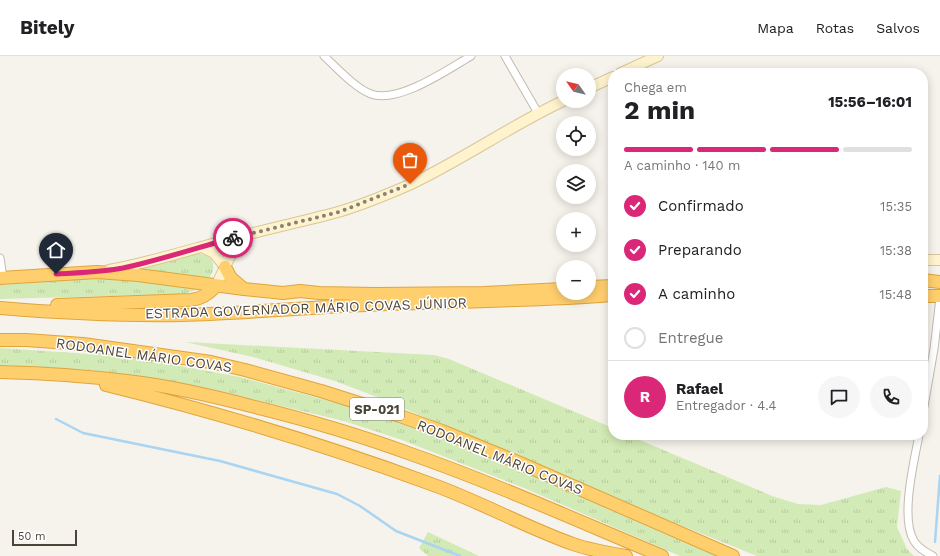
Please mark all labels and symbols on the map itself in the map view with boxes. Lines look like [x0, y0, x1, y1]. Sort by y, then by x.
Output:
north arrow [556, 68, 596, 108]
pin [393, 143, 427, 184]
courier [213, 218, 253, 258]
pin [39, 233, 73, 274]
street label: ESTRADA GOVERNADOR MÁRIO COVAS JÚNIOR [145, 294, 467, 322]
street label: RODOANEL MÁRIO COVAS [55, 335, 233, 375]
road number: SP-021 [350, 398, 404, 420]
street label: RODOANEL MÁRIO COVAS [415, 416, 585, 498]
scale bar [12, 528, 77, 547]

